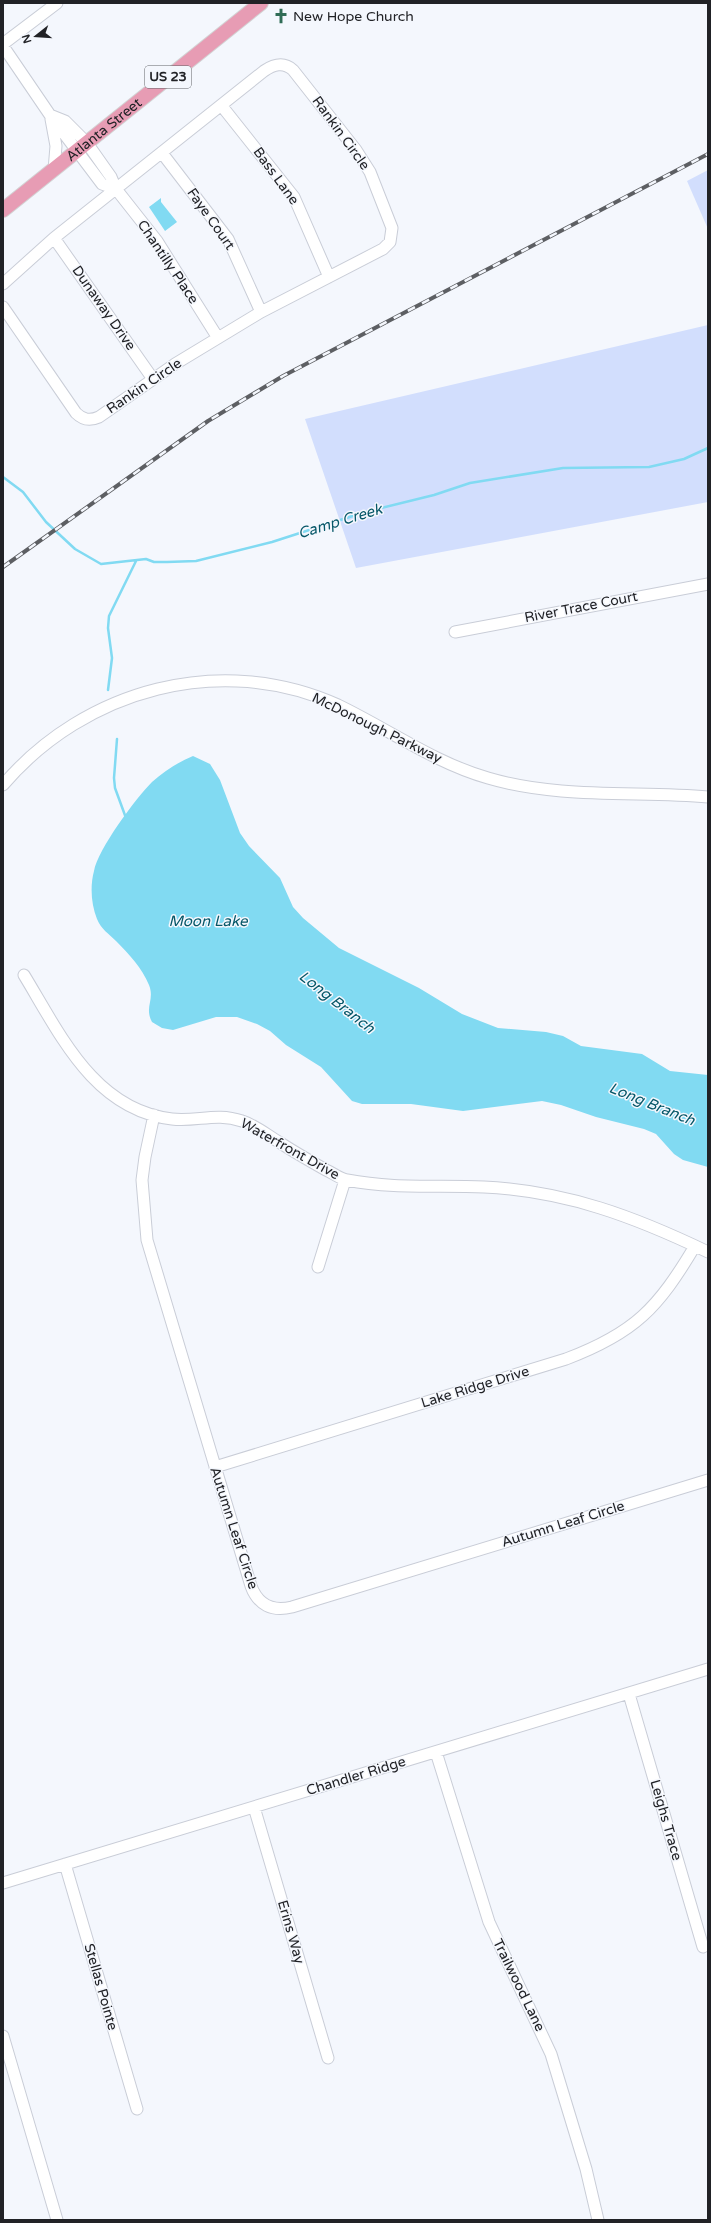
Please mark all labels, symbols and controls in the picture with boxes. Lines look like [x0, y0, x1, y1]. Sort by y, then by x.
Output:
church icon: New Hope Church [272, 7, 290, 25]
place label: New Hope Church [293, 8, 414, 25]
north arrow [16, 16, 56, 56]
text: N [19, 33, 34, 45]
road number: US 23 [145, 66, 191, 88]
street label: Atlanta Street [62, 93, 145, 165]
street label: Rankin Circle [309, 93, 373, 173]
street label: Bass Lane [249, 144, 303, 208]
street label: Faye Court [184, 185, 239, 254]
street label: Chantilly Place [134, 217, 202, 307]
street label: Dunaway Drive [68, 262, 140, 354]
street label: Rankin Circle [103, 355, 185, 417]
water label: Camp Creek [296, 499, 386, 542]
street label: River Trace Court [523, 588, 640, 626]
street label: McDonough Parkway [309, 689, 445, 767]
water label: Moon Lake [168, 912, 249, 930]
water label: Long Branch [296, 967, 379, 1038]
water label: Long Branch [606, 1079, 698, 1130]
street label: Waterfront Drive [237, 1115, 343, 1183]
street label: Lake Ridge Drive [419, 1362, 531, 1412]
street label: Autumn Leaf Circle [206, 1465, 262, 1591]
street label: Autumn Leaf Circle [500, 1497, 627, 1551]
street label: Chandler Ridge [304, 1753, 408, 1799]
street label: Leighs Trace [646, 1778, 686, 1863]
street label: Erins Way [274, 1898, 308, 1966]
street label: Trailwood Lane [489, 1936, 549, 2034]
street label: Stellas Pointe [81, 1942, 122, 2032]

